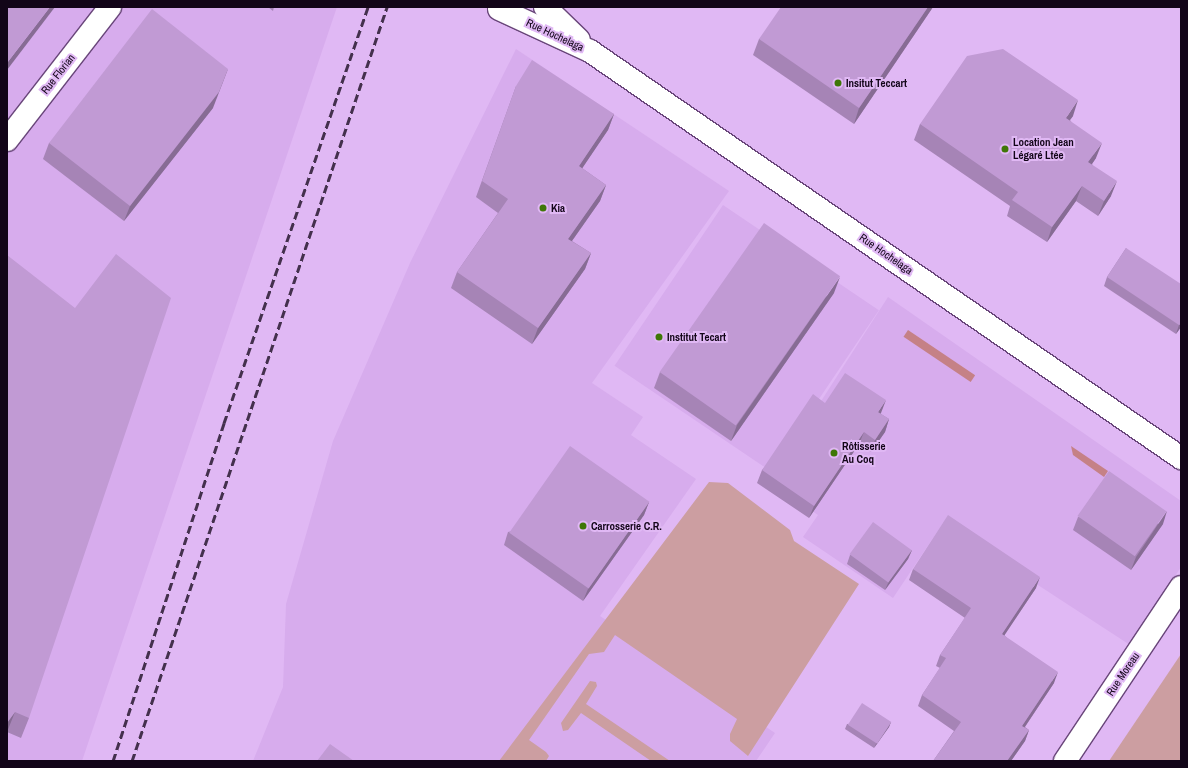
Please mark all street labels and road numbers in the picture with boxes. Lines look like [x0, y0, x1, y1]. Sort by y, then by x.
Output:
street label: Rue Hochelaga [524, 16, 586, 54]
street label: Rue Florian [38, 51, 78, 97]
street label: Rue Hochelaga [857, 231, 915, 277]
street label: Rue Moreau [1104, 650, 1142, 698]

